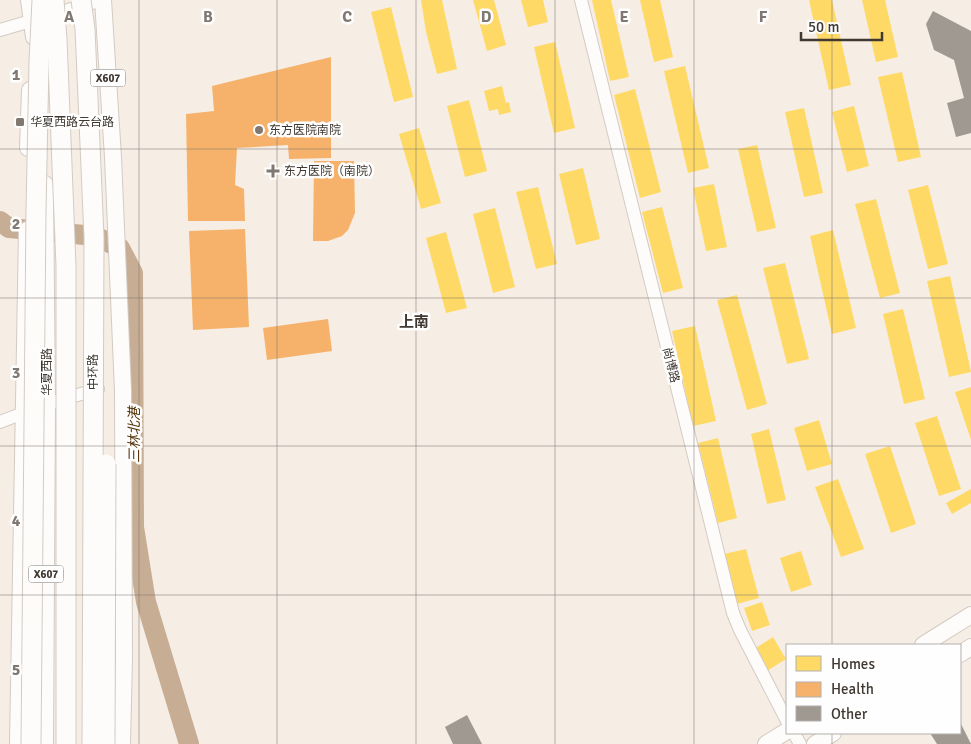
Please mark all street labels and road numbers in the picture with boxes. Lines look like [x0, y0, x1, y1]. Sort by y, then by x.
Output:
road number: X607 [90, 70, 126, 86]
street label: 尚博路 [659, 346, 682, 384]
street label: 华夏西路 [40, 348, 55, 396]
street label: 中环路 [86, 354, 101, 390]
road number: X607 [28, 566, 64, 582]

